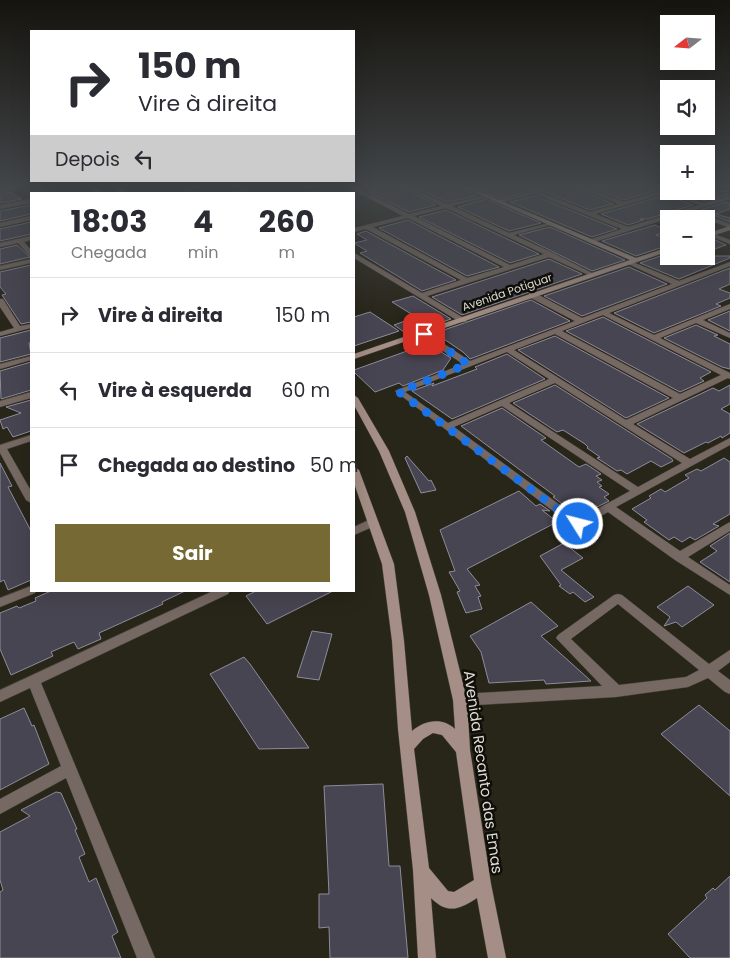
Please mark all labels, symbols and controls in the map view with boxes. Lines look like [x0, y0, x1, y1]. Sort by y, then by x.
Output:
north arrow [660, 15, 715, 70]
map controls [660, 15, 715, 265]
text: 150 m [138, 41, 241, 90]
icon: right [55, 50, 120, 115]
button: sound [660, 80, 715, 135]
text: Vire à direita [138, 88, 277, 119]
icon: left [130, 145, 158, 173]
button: + [660, 145, 715, 200]
text: Depois [55, 146, 120, 173]
text: 18:03 [70, 200, 147, 243]
text: 4 [193, 200, 213, 243]
text: 260 [259, 200, 315, 243]
button: − [660, 210, 715, 265]
text: Chegada [71, 241, 147, 264]
text: min [188, 241, 218, 264]
text: m [278, 241, 295, 264]
street label: Avenida Potiguar [460, 269, 554, 315]
icon: right [55, 301, 83, 329]
text: Vire à direita [98, 302, 223, 329]
text: 150 m [275, 302, 330, 329]
pin [403, 313, 445, 355]
icon: arrive [410, 320, 438, 348]
icon: left [55, 376, 83, 404]
text: Vire à esquerda [98, 377, 252, 404]
text: 60 m [281, 377, 330, 404]
icon: arrive [55, 451, 83, 479]
text: Chegada ao destino [98, 452, 295, 479]
text: 50 m [310, 452, 359, 479]
position arrow [551, 497, 603, 549]
button: Sair [55, 524, 330, 582]
street label: Avenida Recanto das Emas [459, 669, 508, 875]

